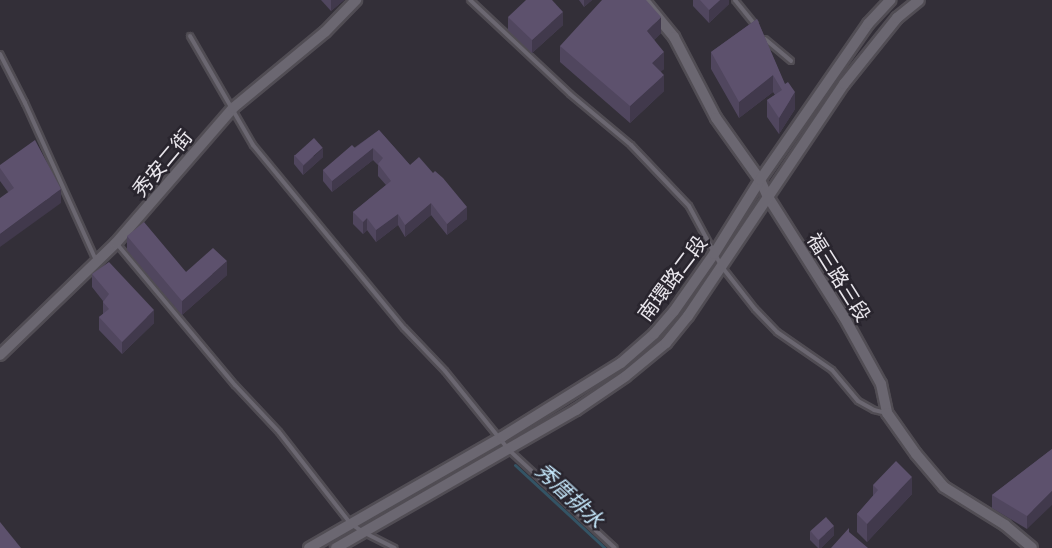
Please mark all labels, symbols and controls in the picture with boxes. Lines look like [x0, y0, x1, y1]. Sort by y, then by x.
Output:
street label: 秀安二街 [127, 125, 197, 201]
street label: 福三路三段 [802, 228, 876, 326]
street label: 南環路二段 [632, 231, 712, 325]
water label: 秀厝排水 [531, 457, 609, 533]

